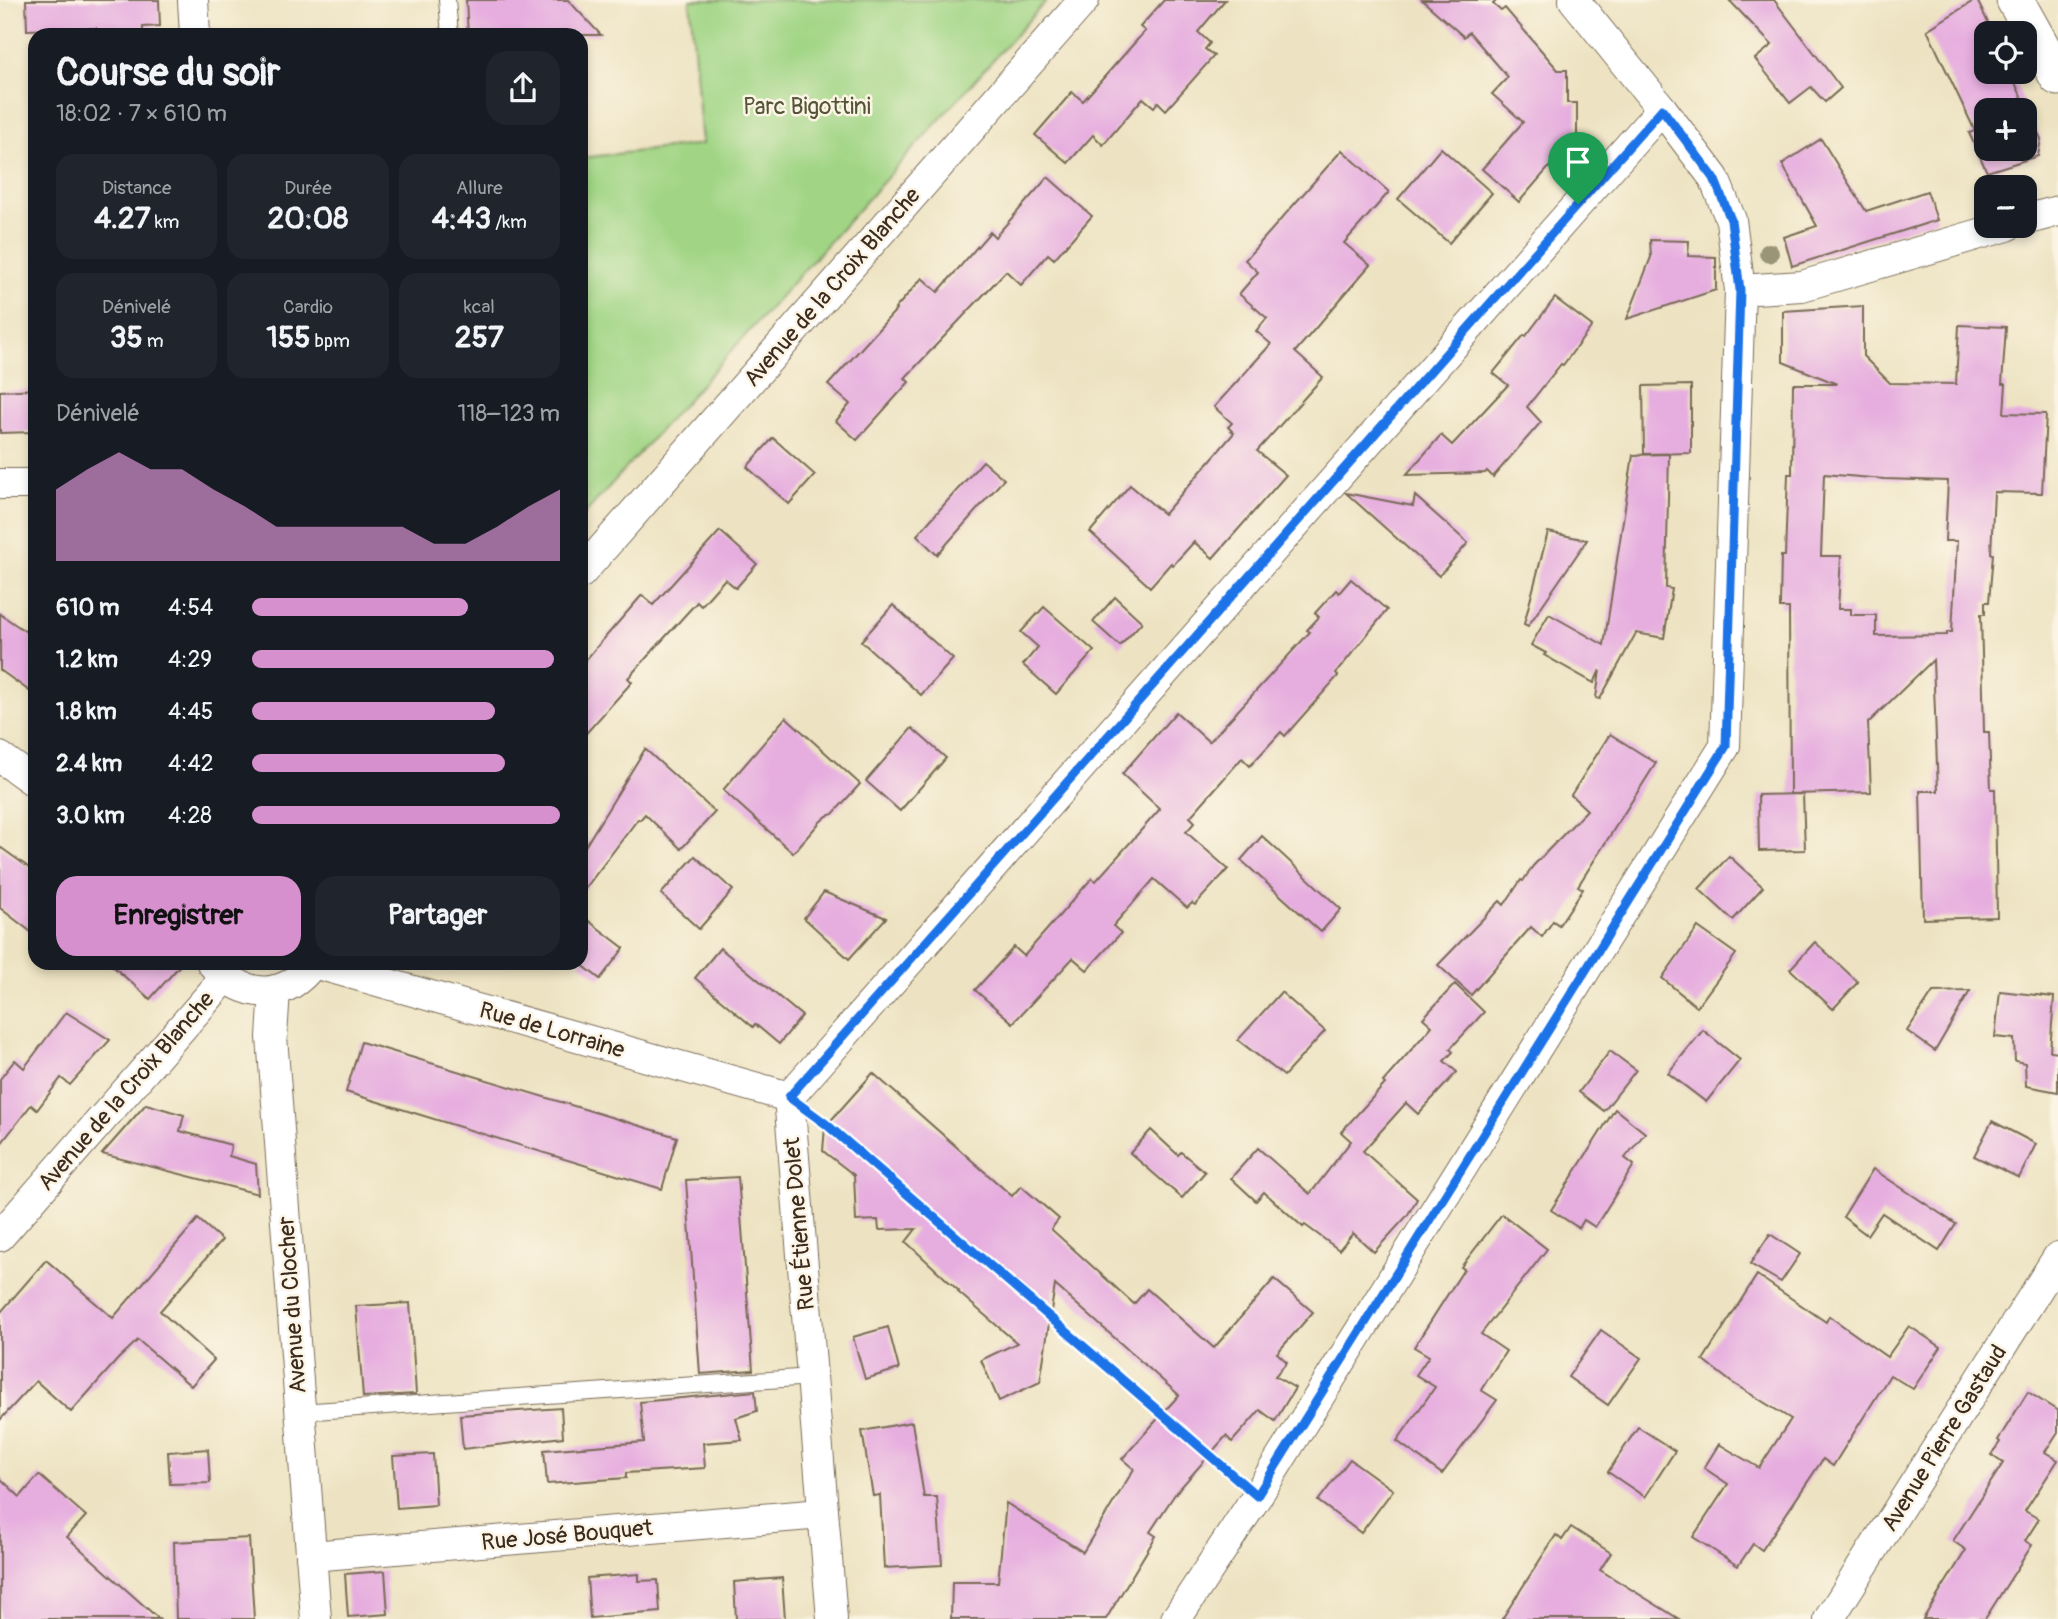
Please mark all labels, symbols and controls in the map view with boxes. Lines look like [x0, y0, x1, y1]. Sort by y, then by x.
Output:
map controls [1974, 21, 2037, 238]
button: locate [1974, 21, 2037, 84]
text: Course du soir [56, 49, 280, 97]
button: share [486, 51, 560, 125]
park label: Parc Bigottini [743, 92, 871, 121]
button: + [1974, 98, 2037, 161]
text: 18:02 · 7 × 610 m [56, 99, 227, 128]
pin [1548, 132, 1608, 204]
icon: arrive [1559, 143, 1597, 181]
button: − [1974, 175, 2037, 238]
text: Distance [102, 176, 171, 200]
text: Durée [284, 176, 332, 200]
text: Allure [456, 176, 503, 200]
street label: Avenue de la Croix Blanche [737, 181, 927, 393]
text: 4.27 [94, 200, 151, 237]
text: 20:08 [268, 200, 348, 237]
text: 4:43 [432, 200, 491, 237]
text: km [151, 210, 179, 234]
text: /km [491, 210, 527, 234]
text: Dénivelé [102, 295, 171, 319]
text: Cardio [283, 295, 333, 319]
text: kcal [464, 295, 495, 319]
text: 35 [110, 319, 143, 356]
text: 155 [266, 319, 310, 356]
text: 257 [455, 319, 504, 356]
text: m [143, 329, 164, 353]
text: bpm [310, 329, 350, 353]
text: Dénivelé [56, 399, 140, 428]
text: 118–123 m [457, 399, 560, 428]
text: 610 m [56, 593, 120, 622]
text: 4:54 [168, 593, 213, 622]
text: 1.2 km [56, 645, 118, 674]
text: 4:29 [168, 645, 212, 674]
text: 1.8 km [56, 697, 117, 726]
text: 4:45 [168, 697, 213, 726]
text: 2.4 km [56, 749, 122, 778]
text: 4:42 [168, 749, 214, 778]
text: 3.0 km [56, 801, 125, 830]
text: 4:28 [168, 801, 212, 830]
button: Enregistrer [56, 876, 301, 956]
button: Partager [315, 876, 560, 956]
street label: Avenue de la Croix Blanche [31, 985, 221, 1197]
street label: Rue de Lorraine [476, 995, 629, 1065]
street label: Rue Étienne Dolet [777, 1136, 821, 1312]
street label: Avenue du Clocher [271, 1215, 313, 1395]
street label: Avenue Pierre Gastaud [1875, 1339, 2013, 1537]
street label: Rue José Bouquet [480, 1513, 655, 1557]

